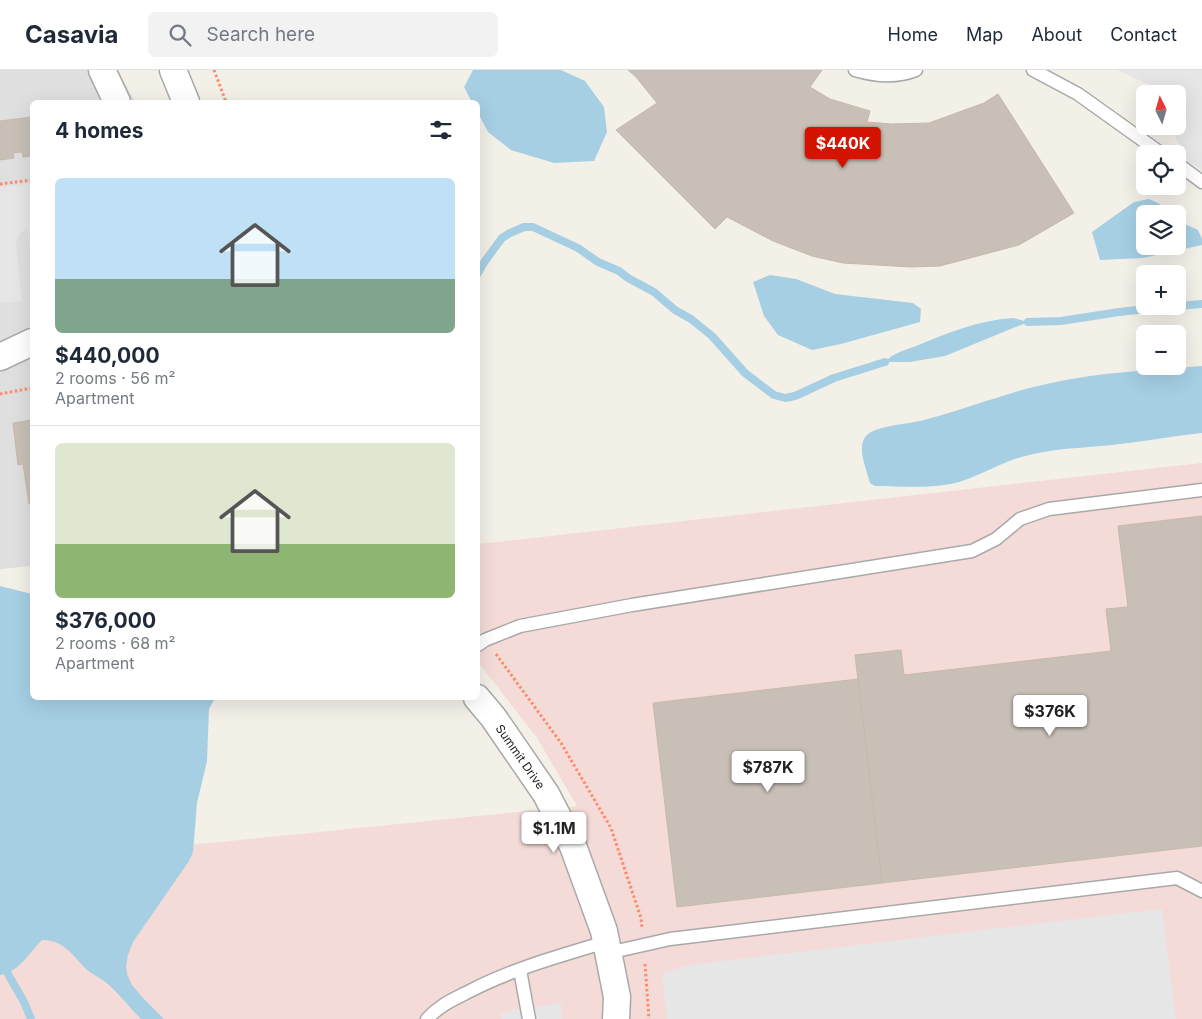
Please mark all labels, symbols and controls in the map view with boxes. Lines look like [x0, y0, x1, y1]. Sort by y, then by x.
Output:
search box [148, 12, 498, 57]
text: Casavia [25, 20, 118, 49]
icon: search [166, 21, 194, 49]
text: Search here [206, 23, 315, 46]
text: Home [888, 24, 938, 45]
text: Map [966, 24, 1003, 45]
text: About [1031, 24, 1082, 45]
text: Contact [1110, 24, 1177, 45]
north arrow [1136, 85, 1186, 135]
map controls [1136, 85, 1186, 375]
icon: filters [427, 116, 455, 144]
text: 4 homes [55, 118, 144, 143]
pin: $440K [808, 126, 878, 169]
text: $440K [816, 133, 870, 153]
button: locate [1136, 145, 1186, 195]
button: layers [1136, 205, 1186, 255]
icon: home [210, 210, 300, 300]
button: + [1136, 265, 1186, 315]
button: − [1136, 325, 1186, 375]
text: $440,000 [55, 343, 160, 368]
text: 2 rooms · 56 m² [55, 368, 176, 388]
text: Apartment [55, 388, 135, 408]
icon: home [210, 476, 300, 566]
text: $376,000 [55, 608, 156, 633]
text: 2 rooms · 68 m² [55, 633, 176, 653]
text: Apartment [55, 653, 135, 673]
pin: $376K [1015, 694, 1085, 737]
text: $376K [1024, 701, 1076, 721]
street label: Summit Drive [493, 721, 548, 792]
pin: $787K [733, 750, 803, 793]
text: $787K [743, 757, 793, 777]
pin: $1.1M [519, 812, 589, 854]
text: $1.1M [532, 818, 576, 838]

